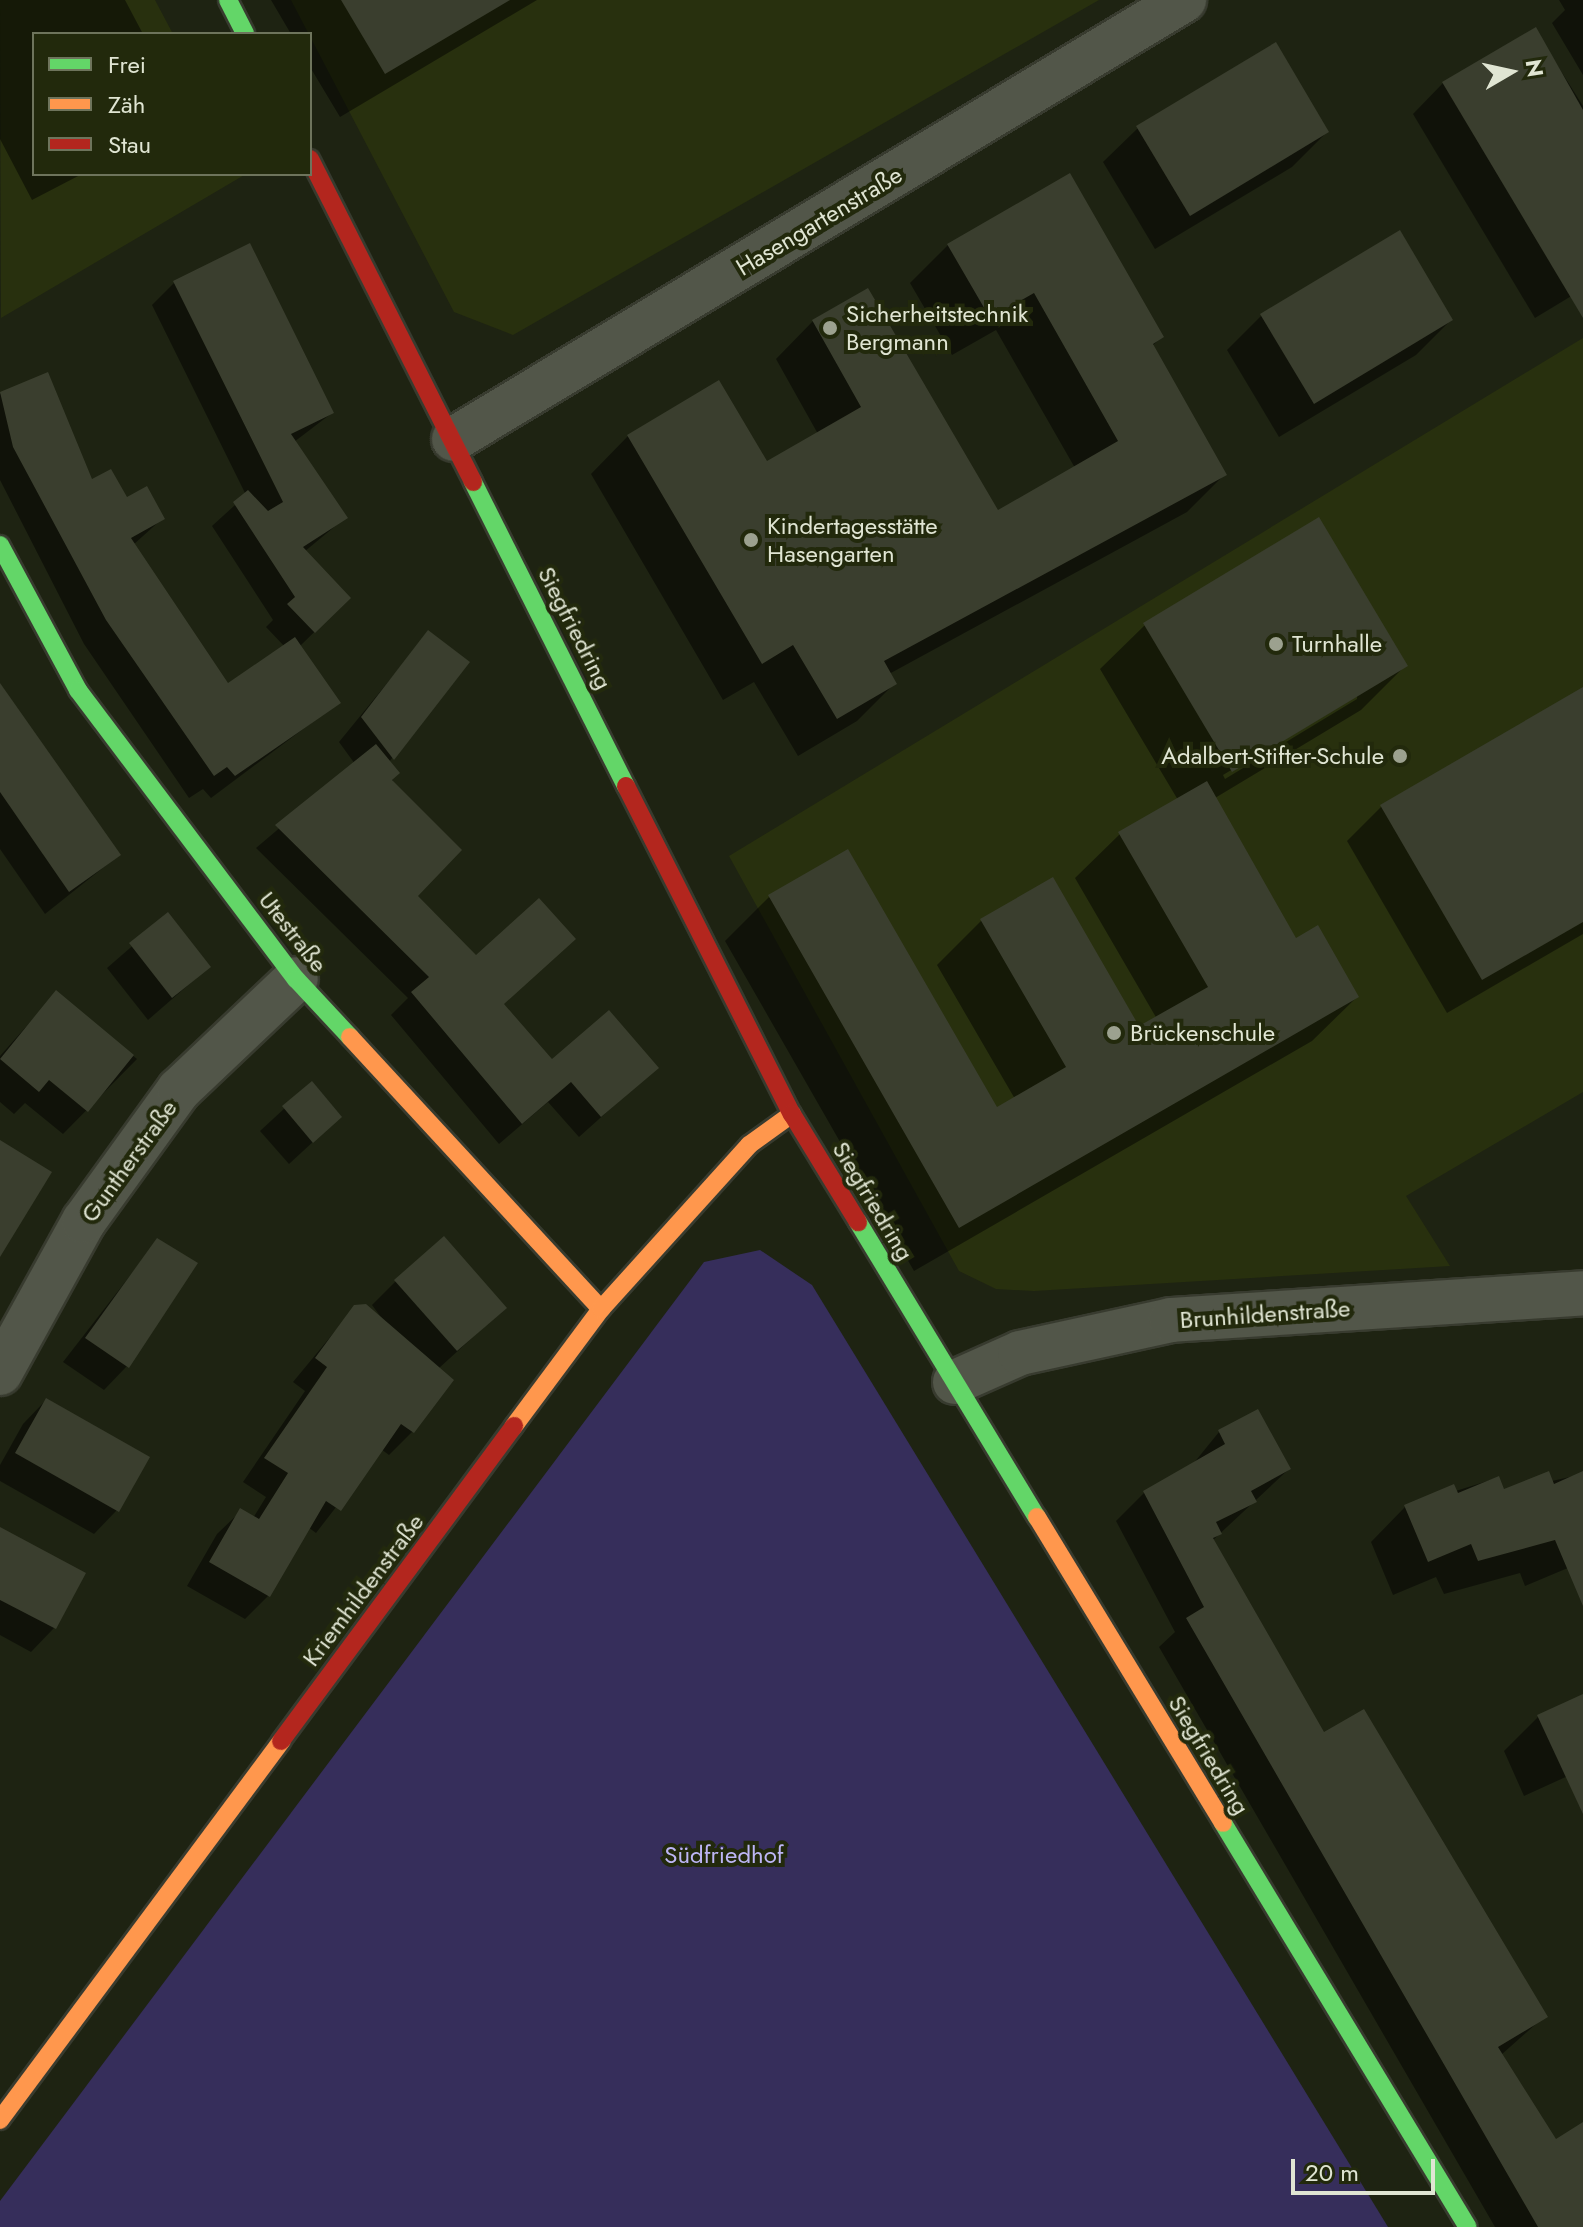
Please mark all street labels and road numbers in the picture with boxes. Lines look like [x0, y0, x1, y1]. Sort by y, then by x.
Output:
street label: Hasengartenstraße [731, 160, 907, 282]
street label: Siegfriedring [532, 562, 618, 694]
street label: Utestraße [253, 886, 333, 978]
street label: Guntherstraße [75, 1094, 183, 1228]
street label: Siegfriedring [826, 1136, 920, 1266]
street label: Brunhildenstraße [1179, 1294, 1351, 1334]
street label: Kriemhildenstraße [296, 1508, 430, 1672]
street label: Siegfriedring [1162, 1690, 1256, 1820]

